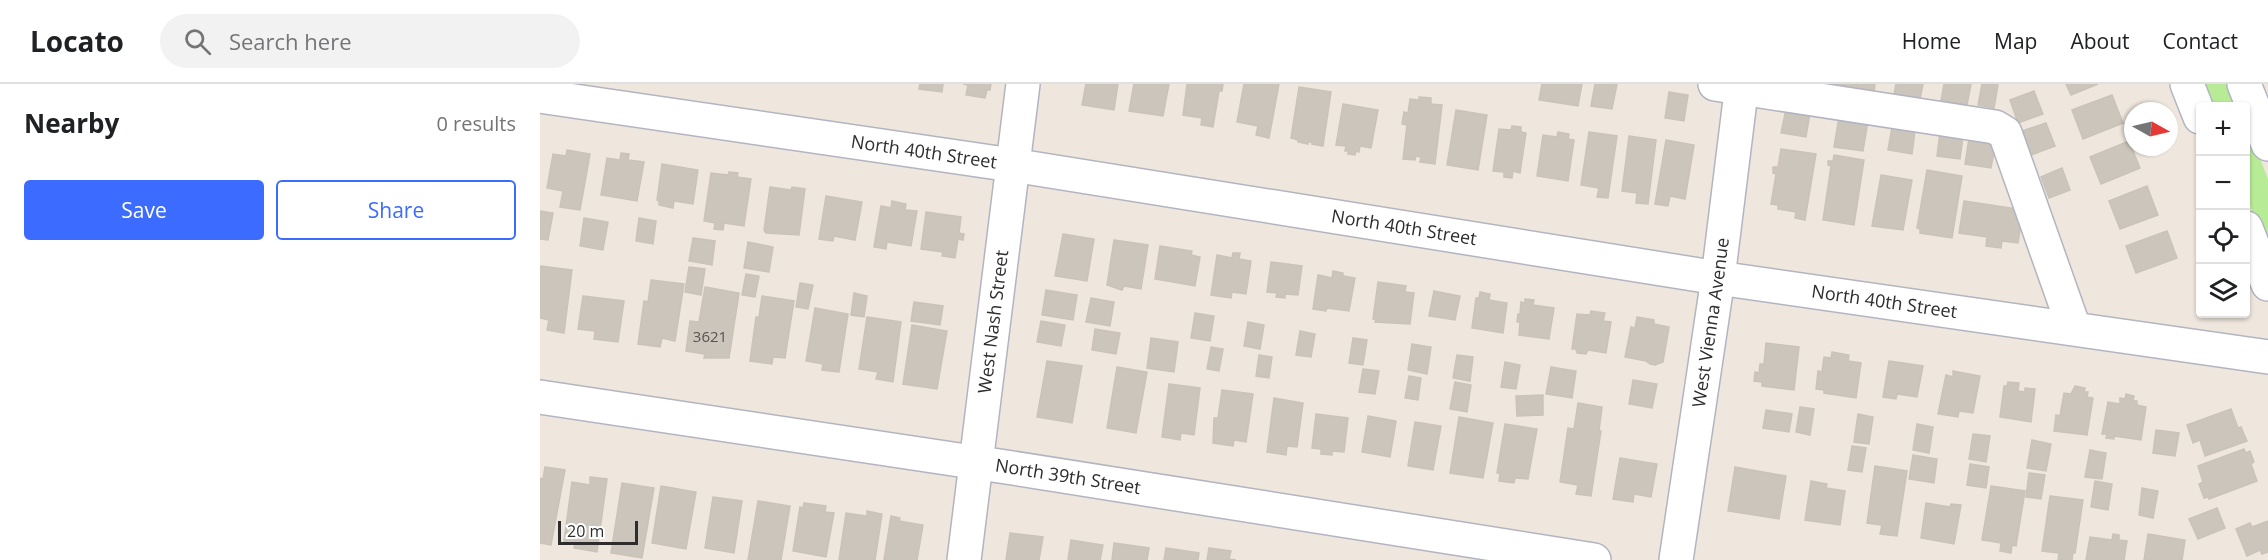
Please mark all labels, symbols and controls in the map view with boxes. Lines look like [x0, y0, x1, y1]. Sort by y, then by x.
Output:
search box [160, 14, 580, 68]
text: Locato [30, 22, 124, 60]
icon: search [181, 25, 214, 58]
text: Search here [229, 26, 352, 56]
text: Home [1902, 27, 1961, 55]
text: Map [1994, 27, 2037, 55]
text: About [2070, 27, 2130, 55]
text: Contact [2163, 27, 2238, 55]
north arrow [2124, 102, 2178, 156]
map controls [2196, 102, 2250, 318]
button: + [2196, 102, 2250, 156]
text: Nearby [24, 105, 119, 141]
text: 0 results [436, 110, 516, 137]
street label: North 40th Street [850, 129, 999, 174]
button: − [2196, 156, 2250, 210]
button: Save [24, 180, 264, 240]
button: Share [276, 180, 516, 240]
street label: North 40th Street [1330, 203, 1479, 250]
button: locate [2196, 210, 2250, 264]
street label: West Vienna Avenue [1686, 236, 1734, 409]
street label: West Nash Street [972, 248, 1013, 395]
button: layers [2196, 264, 2250, 318]
street label: North 40th Street [1810, 279, 1959, 323]
house number: 3621 [693, 326, 727, 346]
street label: North 39th Street [994, 453, 1143, 499]
scale bar [558, 518, 638, 546]
text: 20 m [567, 520, 604, 542]

